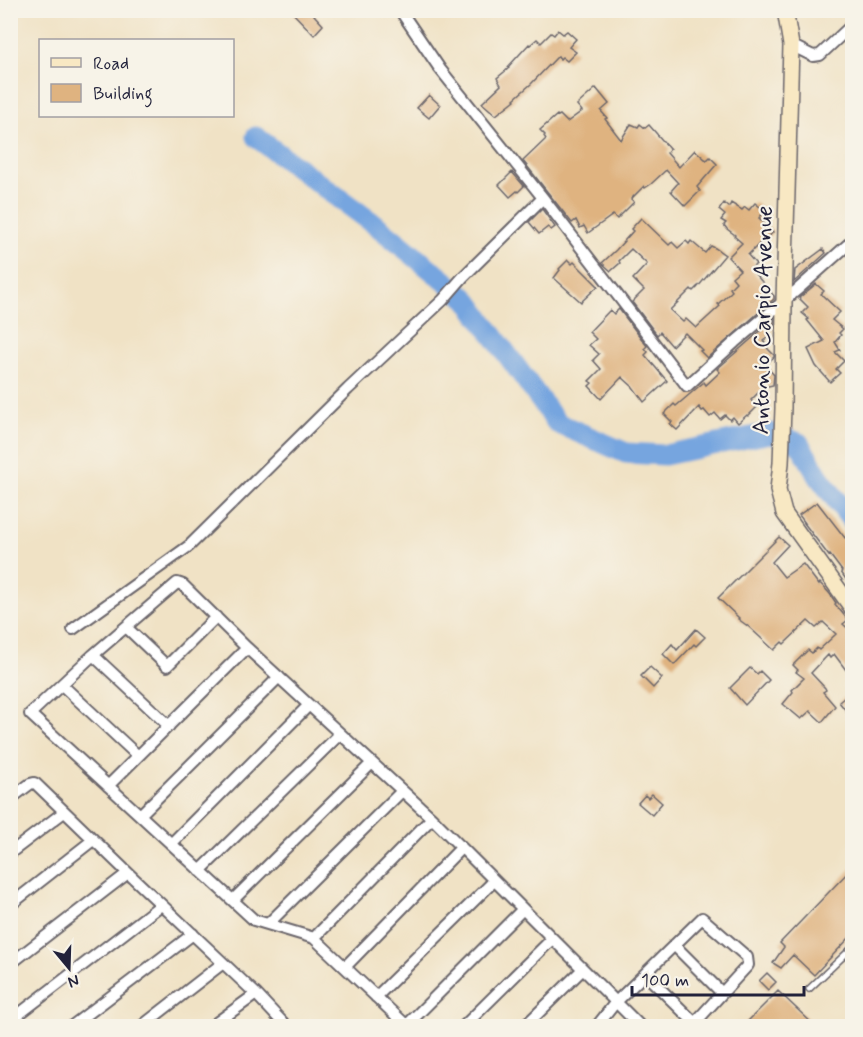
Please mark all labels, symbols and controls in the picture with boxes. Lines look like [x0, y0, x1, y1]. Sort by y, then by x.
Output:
legend [39, 39, 234, 117]
text: Road [93, 52, 129, 76]
text: Building [93, 82, 153, 108]
street label: Antonio Carpio Avenue [746, 205, 781, 435]
north arrow [39, 938, 99, 998]
scale bar [632, 959, 804, 997]
text: N [65, 969, 82, 992]
text: 100 m [641, 969, 689, 993]

